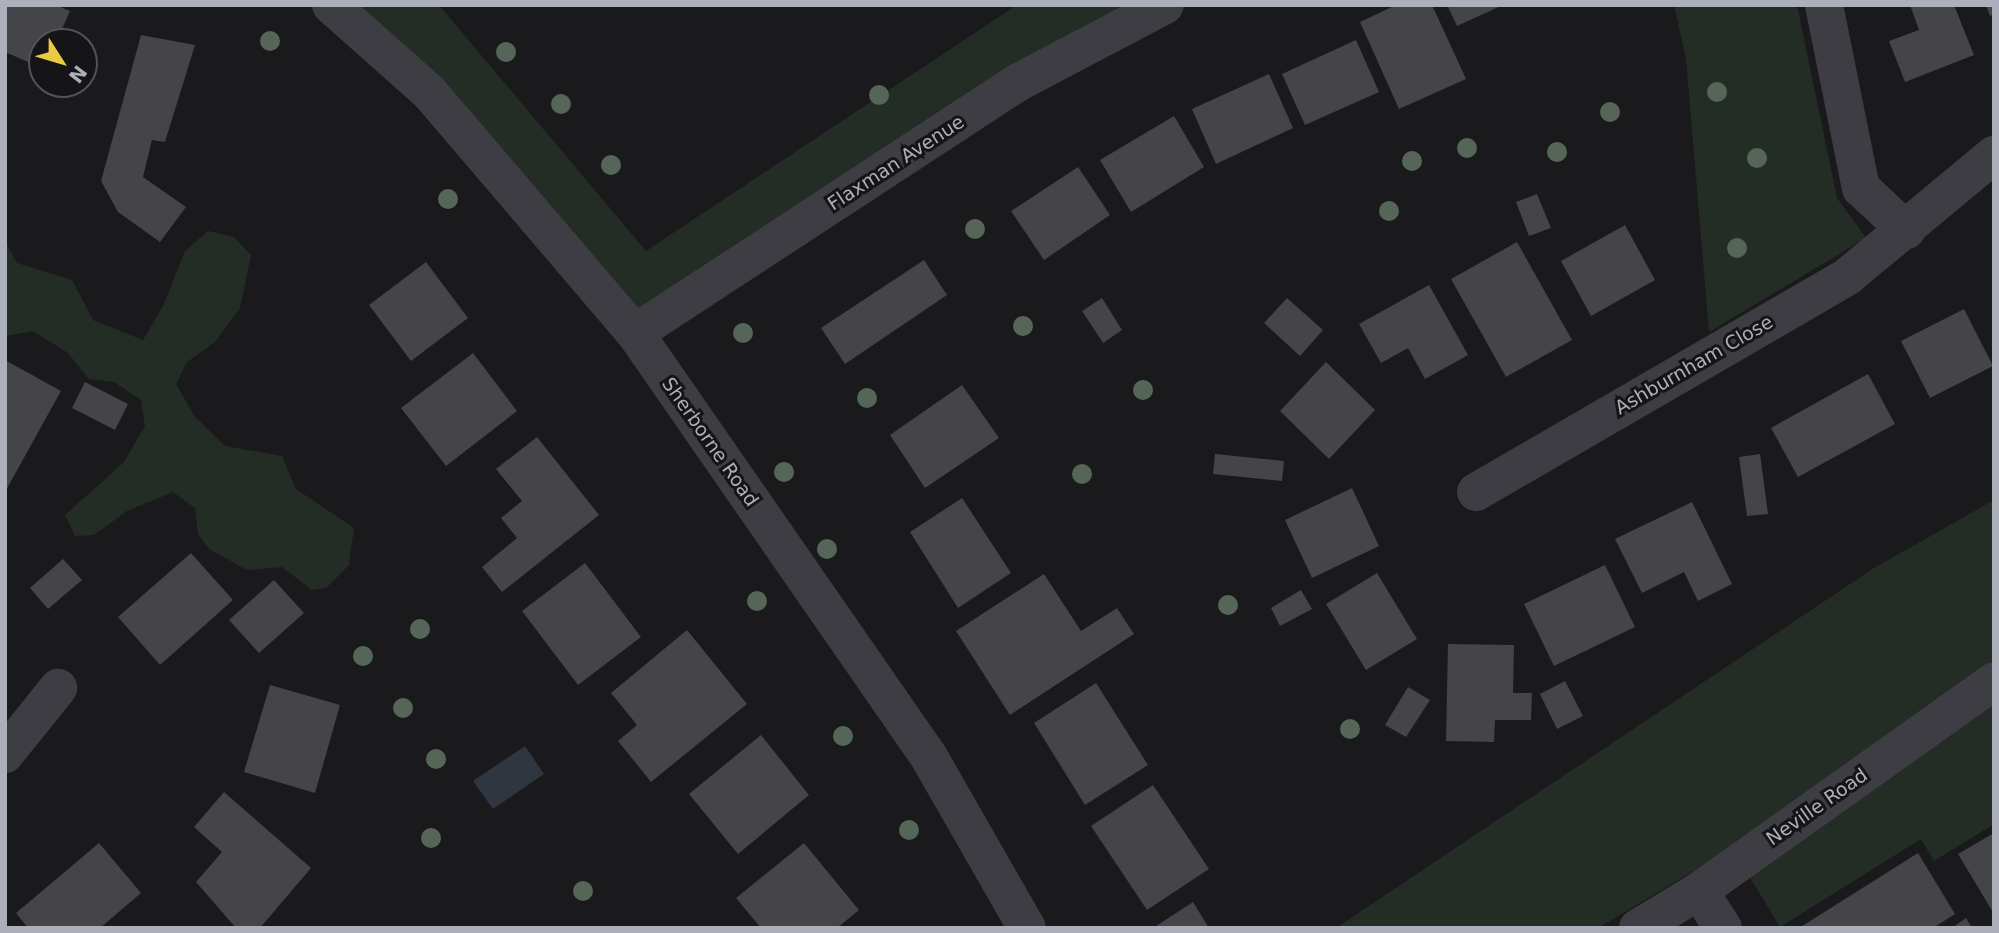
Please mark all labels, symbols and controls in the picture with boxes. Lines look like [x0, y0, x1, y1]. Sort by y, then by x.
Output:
north arrow [28, 28, 98, 98]
text: N [65, 61, 92, 87]
street label: Flaxman Avenue [824, 110, 968, 216]
street label: Ashburnham Close [1611, 310, 1777, 420]
street label: Sherborne Road [657, 373, 763, 511]
street label: Neville Road [1762, 764, 1872, 850]

